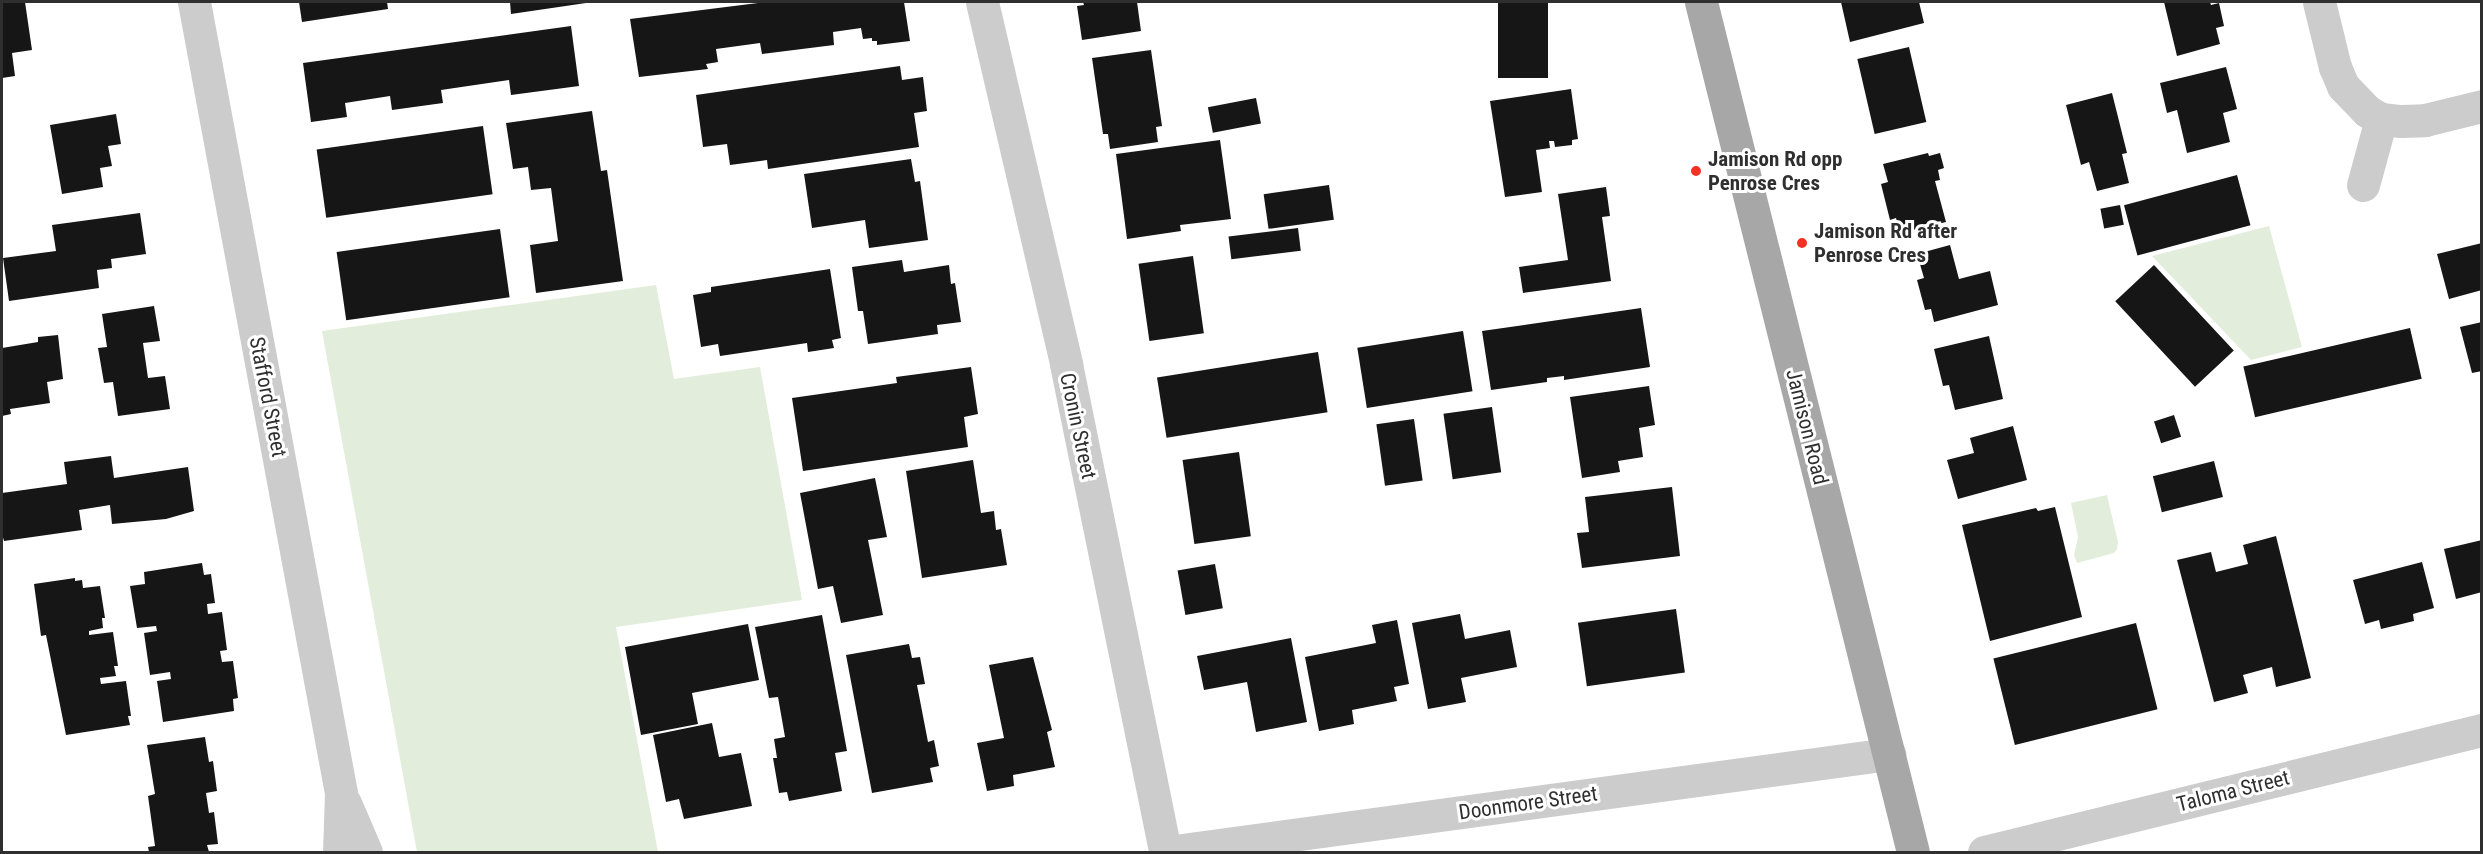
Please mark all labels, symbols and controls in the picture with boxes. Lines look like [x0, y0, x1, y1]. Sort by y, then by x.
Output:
place label: Jamison Rd opp Penrose Cres [1708, 146, 1842, 196]
marker: Jamison Rd opp Penrose Cres [1689, 164, 1703, 178]
place label: Jamison Rd after Penrose Cres [1814, 218, 1957, 268]
marker: Jamison Rd after Penrose Cres [1795, 236, 1809, 250]
street label: Stafford Street [244, 335, 292, 459]
street label: Jamison Road [1780, 367, 1834, 487]
street label: Cronin Street [1054, 371, 1102, 481]
street label: Taloma Street [2174, 765, 2292, 817]
street label: Doonmore Street [1457, 781, 1599, 825]

